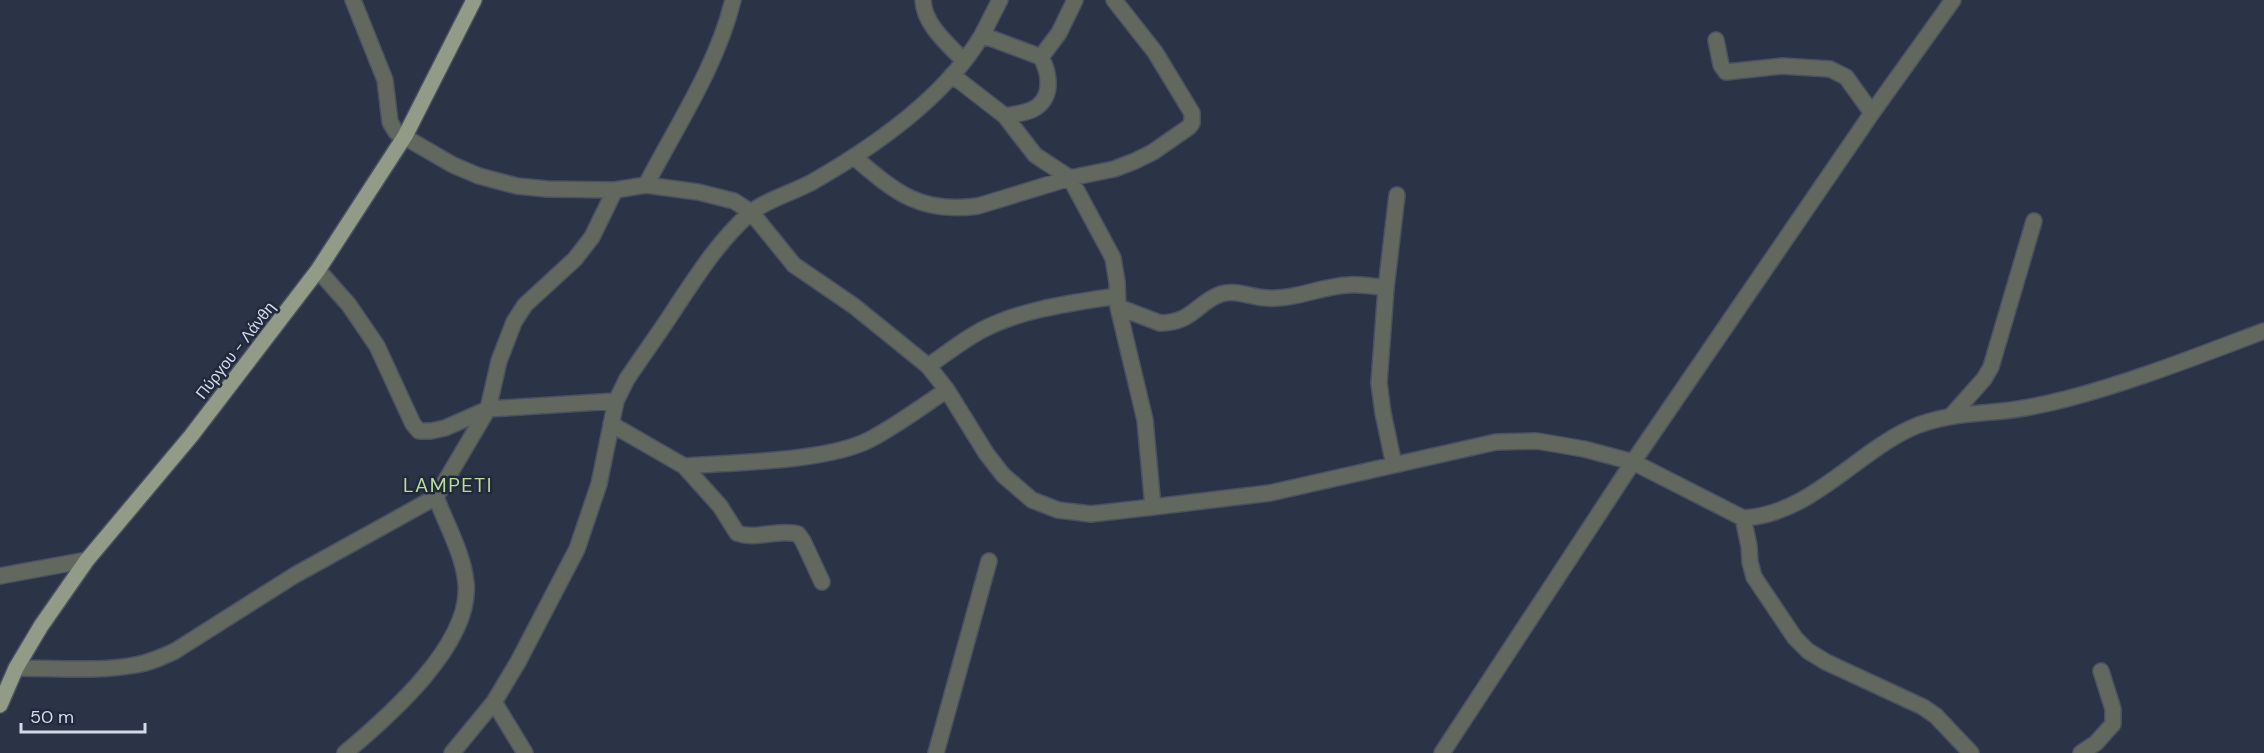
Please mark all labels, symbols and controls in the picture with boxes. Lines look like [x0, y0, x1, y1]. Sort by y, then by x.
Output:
street label: Πύργου - Λάνθη [191, 297, 280, 403]
district label: LAMPETI [403, 472, 493, 498]
scale bar [21, 696, 146, 734]
text: 50 m [30, 705, 74, 729]

